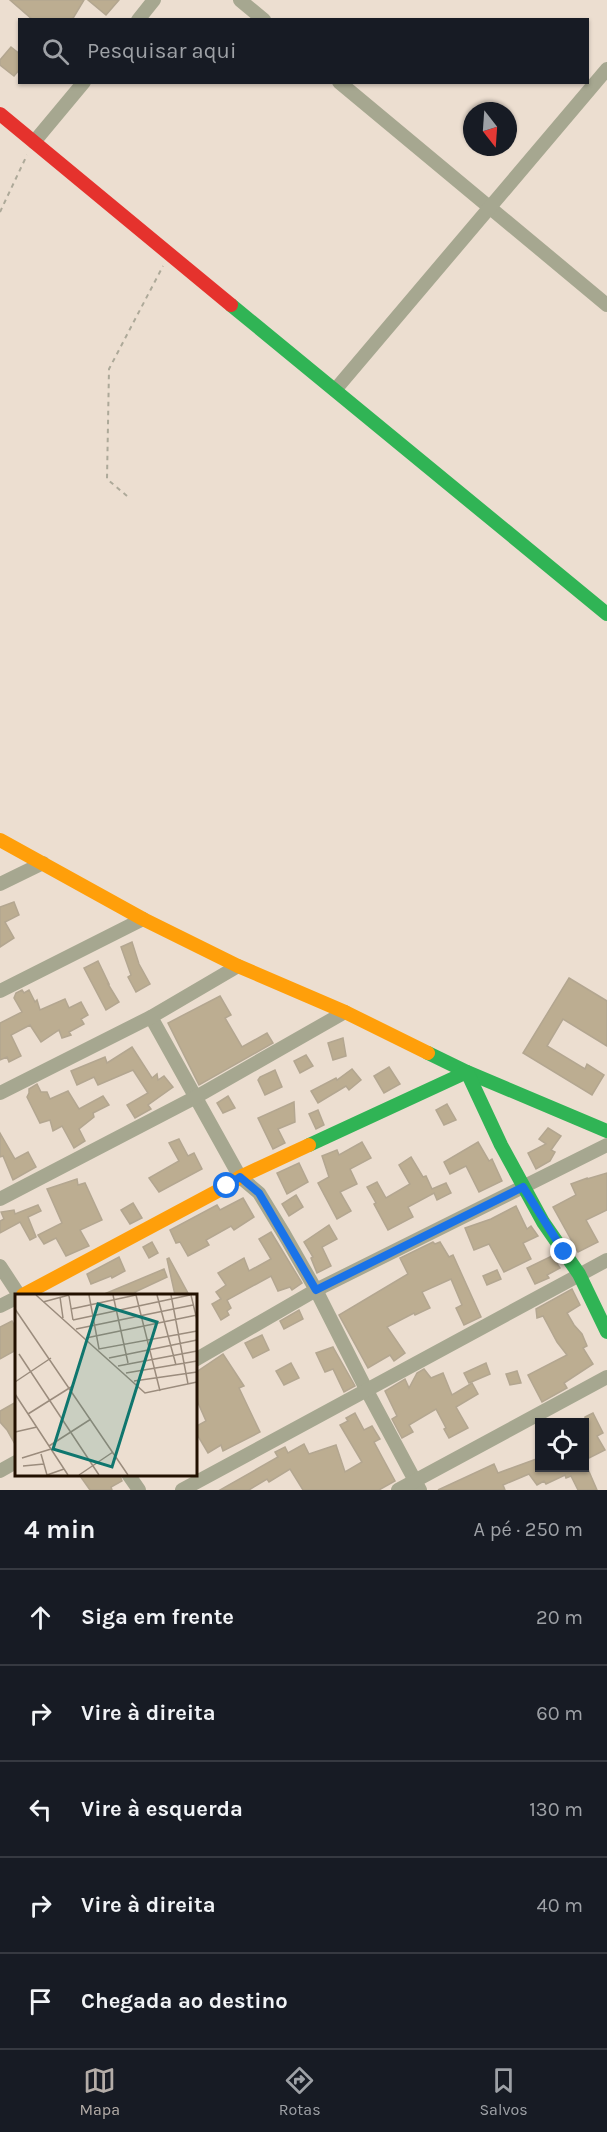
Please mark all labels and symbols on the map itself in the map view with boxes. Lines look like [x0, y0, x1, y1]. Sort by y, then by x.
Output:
north arrow [463, 102, 517, 156]
route start [213, 1172, 239, 1198]
route end [550, 1238, 576, 1264]
inset map [15, 1294, 196, 1475]

